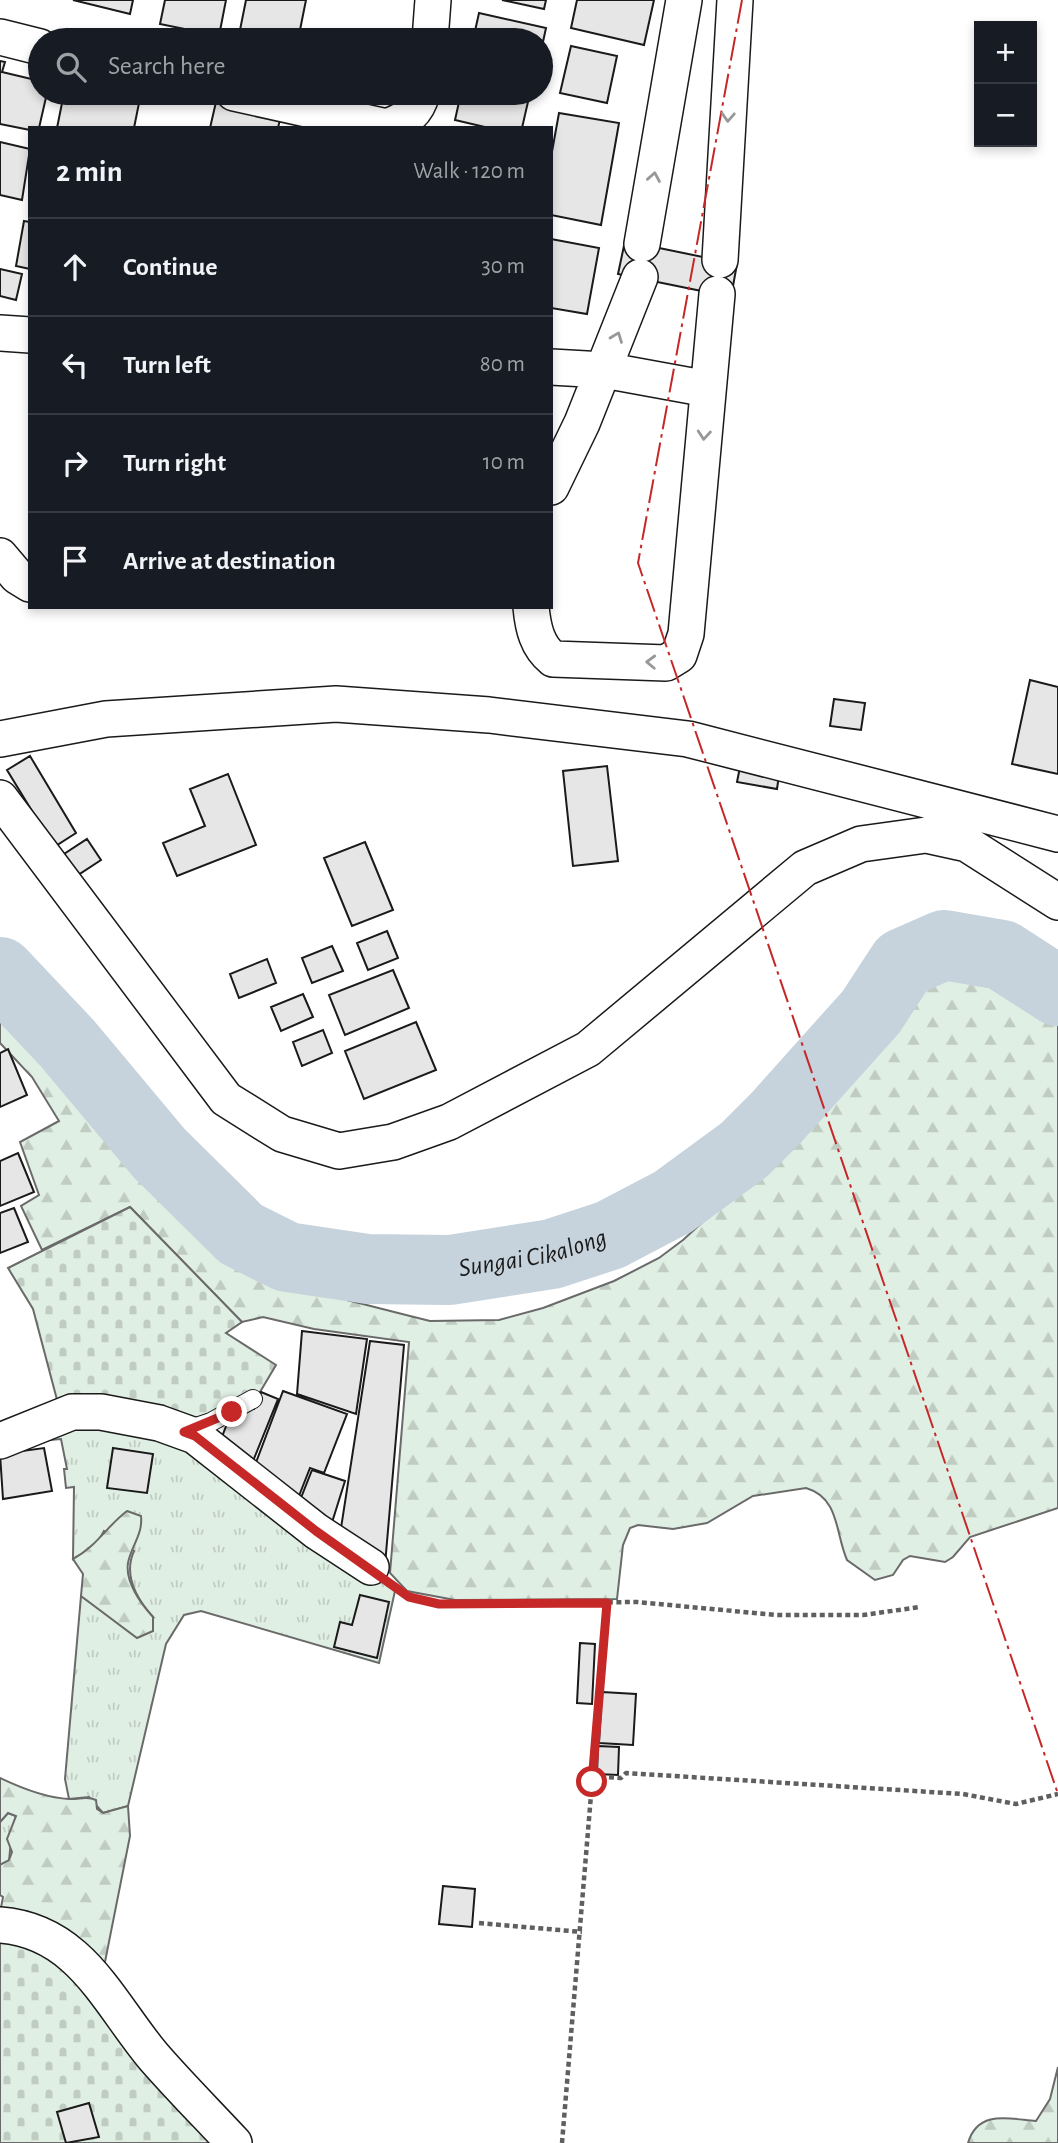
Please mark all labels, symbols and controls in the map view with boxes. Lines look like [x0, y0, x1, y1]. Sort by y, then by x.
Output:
map controls [974, 21, 1037, 147]
button: + [974, 21, 1037, 84]
search box [28, 28, 553, 105]
icon: search [52, 48, 90, 86]
text: Search here [108, 53, 226, 79]
button: − [974, 84, 1037, 147]
one-way arrow [721, 112, 736, 123]
text: 2 min [56, 157, 123, 187]
text: Walk · 120 m [413, 160, 525, 183]
one-way arrow [646, 171, 661, 183]
icon: ahead [56, 248, 94, 286]
text: Continue [123, 254, 218, 280]
text: 30 m [481, 255, 525, 278]
one-way arrow [609, 331, 623, 343]
icon: left [56, 346, 94, 384]
text: Turn left [123, 352, 211, 378]
text: 80 m [480, 353, 525, 376]
one-way arrow [697, 430, 712, 441]
icon: right [56, 444, 94, 482]
text: Turn right [123, 450, 226, 476]
text: 10 m [483, 451, 525, 474]
icon: arrive [56, 542, 94, 580]
text: Arrive at destination [123, 548, 336, 574]
one-way arrow [645, 655, 656, 670]
water label: Sungai Cikalong [457, 1224, 610, 1281]
route end [216, 1396, 247, 1427]
route start [576, 1766, 607, 1797]

